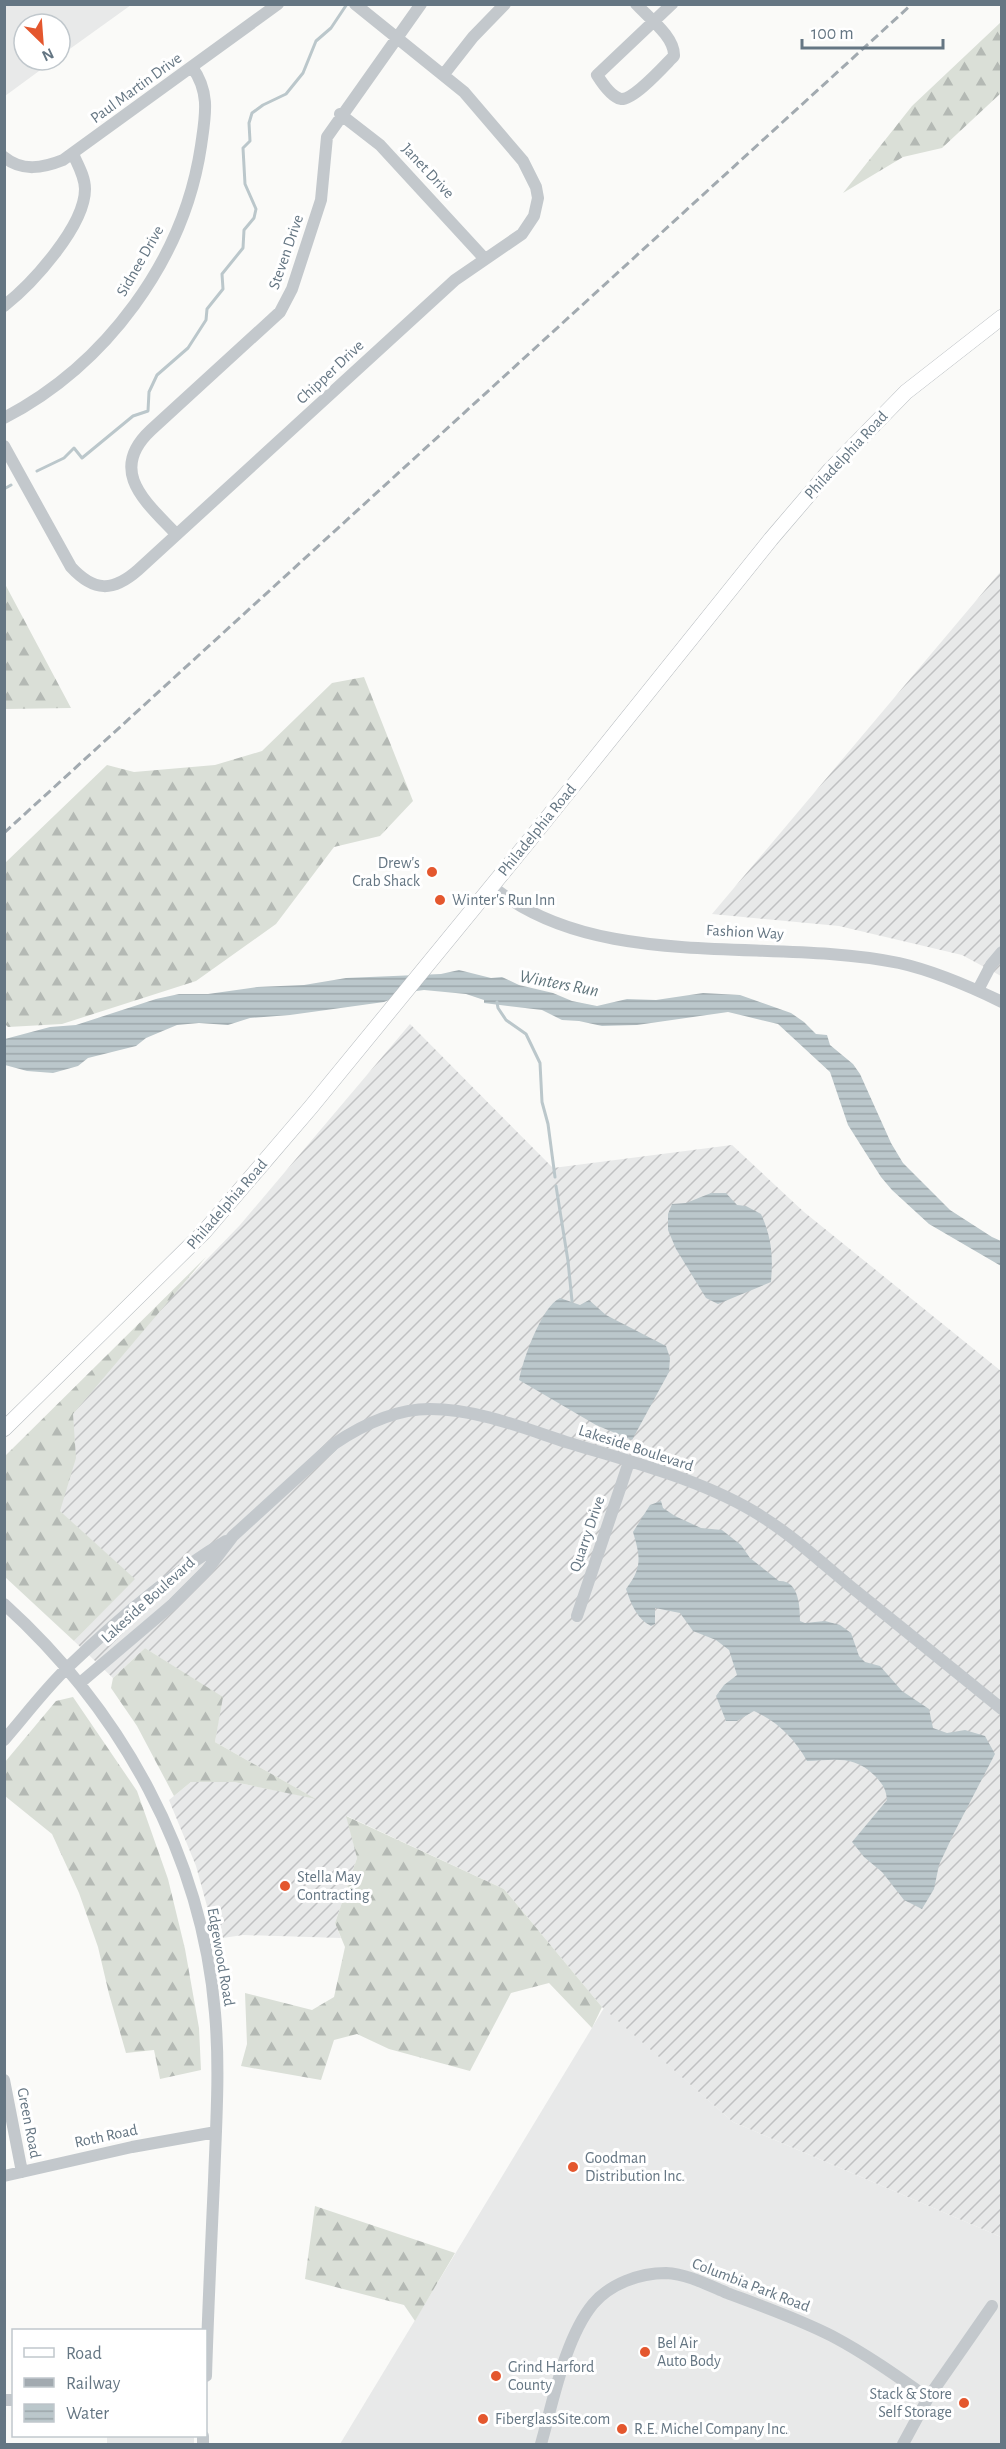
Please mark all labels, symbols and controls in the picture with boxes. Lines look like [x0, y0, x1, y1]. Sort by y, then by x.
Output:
north arrow [12, 12, 72, 72]
scale bar [802, 12, 943, 50]
text: 100 m [811, 25, 854, 43]
text: N [39, 45, 56, 64]
street label: Paul Martin Drive [88, 50, 184, 126]
street label: Janet Drive [399, 140, 457, 202]
street label: Steven Drive [266, 213, 306, 291]
street label: Sidnee Drive [113, 223, 167, 299]
street label: Chipper Drive [293, 337, 367, 407]
street label: Philadelphia Road [801, 408, 891, 502]
street label: Philadelphia Road [495, 781, 579, 879]
place label: Drew's Crab Shack [352, 855, 421, 889]
marker: Drew's Crab Shack [425, 865, 439, 879]
place label: Winter's Run Inn [452, 892, 555, 908]
marker: Winter's Run Inn [433, 893, 447, 907]
street label: Fashion Way [706, 922, 785, 943]
water label: Winters Run [518, 967, 600, 1001]
street label: Philadelphia Road [184, 1156, 270, 1252]
street label: Lakeside Boulevard [577, 1422, 695, 1474]
street label: Quarry Drive [567, 1494, 608, 1574]
street label: Lakeside Boulevard [98, 1554, 198, 1646]
place label: Stella May Contracting [297, 1869, 370, 1903]
marker: Stella May Contracting [278, 1879, 292, 1893]
street label: Edgewood Road [204, 1906, 238, 2008]
street label: Green Road [14, 2086, 44, 2160]
street label: Roth Road [73, 2122, 139, 2150]
place label: Goodman Distribution Inc. [585, 2150, 685, 2184]
marker: Goodman Distribution Inc. [566, 2160, 580, 2174]
street label: Columbia Park Road [690, 2255, 812, 2315]
legend [12, 2329, 207, 2437]
place label: Bel Air Auto Body [657, 2335, 721, 2370]
text: Road [66, 2345, 102, 2363]
marker: Bel Air Auto Body [638, 2345, 652, 2359]
place label: Grind Harford County [508, 2359, 594, 2394]
marker: Grind Harford County [489, 2369, 503, 2383]
text: Railway [66, 2375, 121, 2393]
place label: Stack & Store Self Storage [869, 2386, 952, 2420]
marker: Stack & Store Self Storage [957, 2396, 971, 2410]
text: Water [66, 2405, 109, 2423]
place label: FiberglassSite.com [495, 2411, 610, 2427]
marker: FiberglassSite.com [476, 2412, 490, 2426]
place label: R.E. Michel Company Inc. [634, 2421, 789, 2438]
marker: R.E. Michel Company Inc. [615, 2422, 629, 2436]

